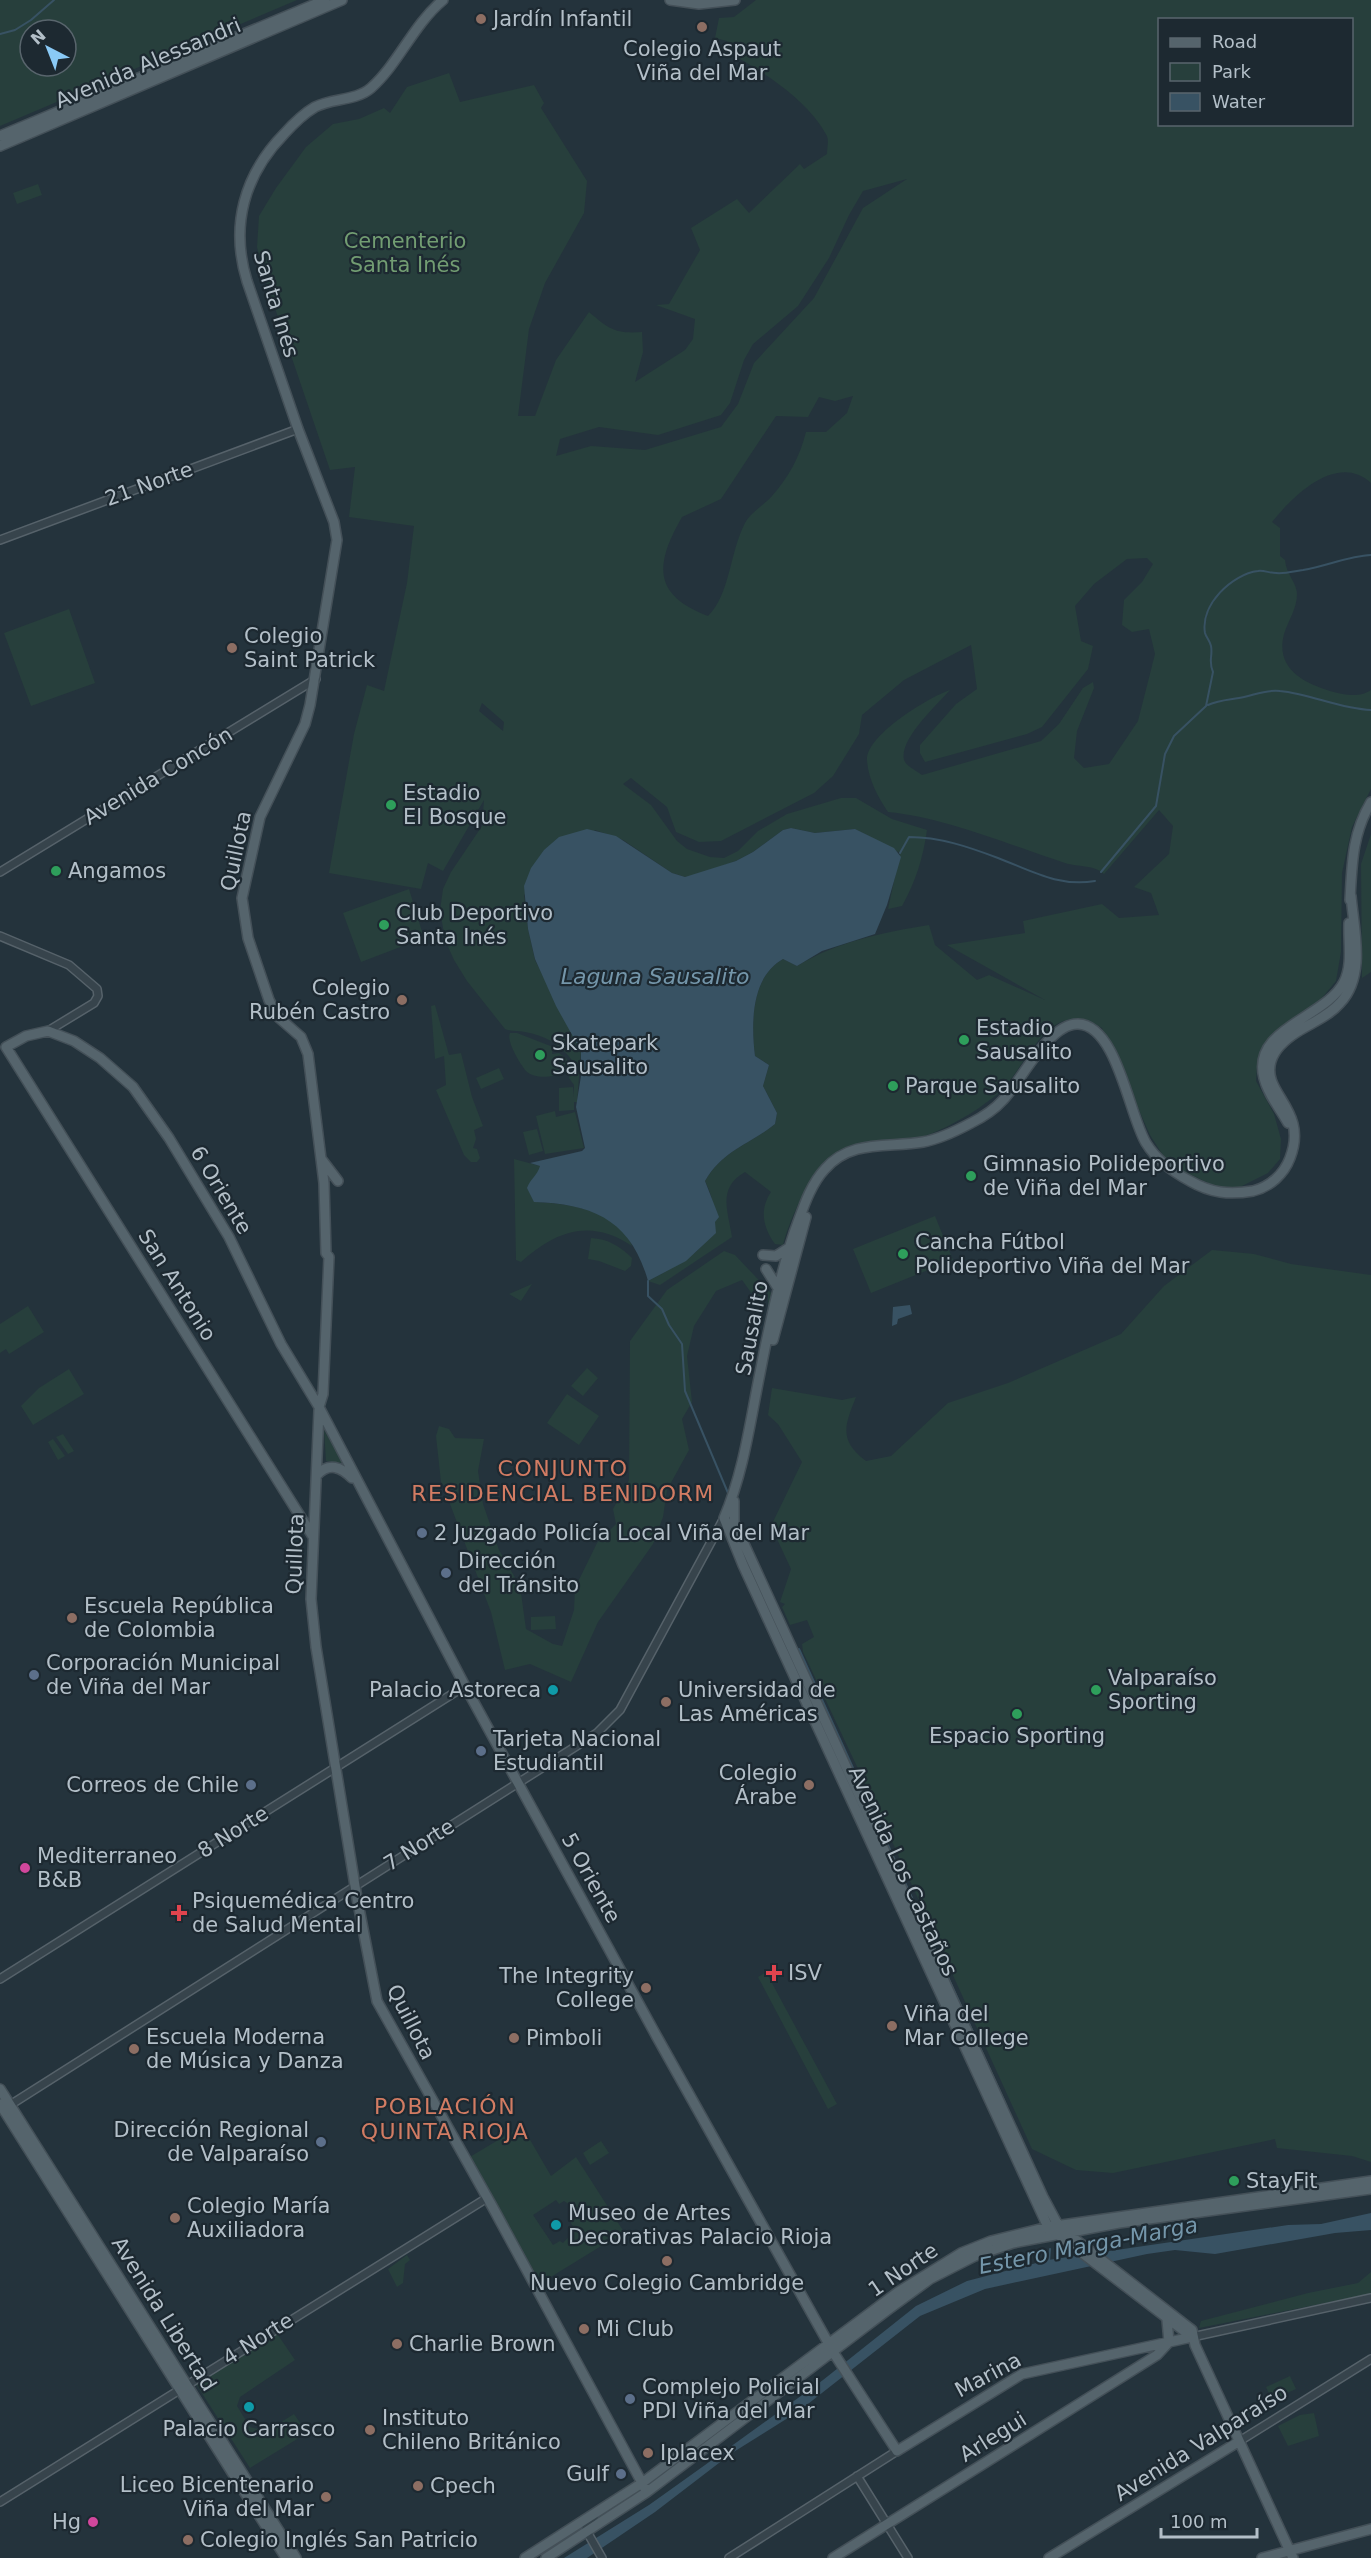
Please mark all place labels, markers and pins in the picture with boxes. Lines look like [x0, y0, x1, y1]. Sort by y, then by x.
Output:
place label: Jardín Infantil [491, 7, 632, 31]
marker: Jardín Infantil [474, 12, 488, 26]
marker: Colegio Aspaut Viña del Mar [695, 20, 709, 34]
place label: Colegio Aspaut Viña del Mar [623, 37, 781, 85]
place label: Colegio Saint Patrick [244, 624, 376, 672]
marker: Colegio Saint Patrick [225, 641, 239, 655]
place label: Estadio El Bosque [403, 781, 507, 829]
marker: Estadio El Bosque [384, 798, 398, 812]
place label: Angamos [68, 859, 166, 883]
marker: Angamos [49, 864, 63, 878]
place label: Club Deportivo Santa Inés [396, 901, 553, 949]
marker: Club Deportivo Santa Inés [377, 918, 391, 932]
place label: Colegio Rubén Castro [249, 976, 390, 1024]
marker: Colegio Rubén Castro [395, 993, 409, 1007]
place label: Estadio Sausalito [976, 1016, 1072, 1064]
place label: Skatepark Sausalito [552, 1031, 659, 1079]
marker: Estadio Sausalito [957, 1033, 971, 1047]
marker: Skatepark Sausalito [533, 1048, 547, 1062]
place label: Parque Sausalito [905, 1074, 1080, 1098]
marker: Parque Sausalito [886, 1079, 900, 1093]
place label: Gimnasio Polideportivo de Viña del Mar [983, 1152, 1225, 1200]
marker: Gimnasio Polideportivo de Viña del Mar [964, 1169, 978, 1183]
place label: Cancha Fútbol Polideportivo Viña del Mar [915, 1230, 1190, 1278]
marker: Cancha Fútbol Polideportivo Viña del Mar [896, 1247, 910, 1261]
place label: 2 Juzgado Policía Local Viña del Mar [434, 1521, 809, 1545]
marker: 2 Juzgado Policía Local Viña del Mar [415, 1526, 429, 1540]
place label: Dirección del Tránsito [458, 1549, 579, 1597]
marker: Dirección del Tránsito [439, 1566, 453, 1580]
place label: Escuela República de Colombia [84, 1594, 274, 1642]
marker: Escuela República de Colombia [65, 1611, 79, 1625]
place label: Corporación Municipal de Viña del Mar [46, 1651, 280, 1699]
place label: Valparaíso Sporting [1108, 1666, 1217, 1714]
marker: Corporación Municipal de Viña del Mar [27, 1668, 41, 1682]
place label: Palacio Astoreca [369, 1678, 541, 1702]
place label: Universidad de Las Américas [678, 1678, 836, 1726]
marker: Palacio Astoreca [546, 1683, 560, 1697]
marker: Valparaíso Sporting [1089, 1683, 1103, 1697]
marker: Universidad de Las Américas [659, 1695, 673, 1709]
marker: Espacio Sporting [1010, 1707, 1024, 1721]
place label: Espacio Sporting [929, 1724, 1105, 1748]
place label: Tarjeta Nacional Estudiantil [492, 1727, 661, 1775]
marker: Tarjeta Nacional Estudiantil [474, 1744, 488, 1758]
place label: Colegio Árabe [719, 1761, 797, 1809]
place label: Correos de Chile [66, 1773, 239, 1797]
marker: Correos de Chile [244, 1778, 258, 1792]
marker: Colegio Árabe [802, 1778, 816, 1792]
place label: Mediterraneo B&B [37, 1844, 177, 1892]
marker: Mediterraneo B&B [18, 1861, 32, 1875]
place label: Psiquemédica Centro de Salud Mental [192, 1889, 414, 1937]
marker: Psiquemédica Centro de Salud Mental [170, 1904, 188, 1922]
place label: ISV [788, 1961, 823, 1985]
place label: The Integrity College [498, 1964, 634, 2012]
marker: ISV [765, 1964, 783, 1982]
marker: The Integrity College [639, 1981, 653, 1995]
place label: Viña del Mar College [904, 2002, 1029, 2050]
marker: Viña del Mar College [885, 2019, 899, 2033]
place label: Escuela Moderna de Música y Danza [146, 2025, 344, 2073]
place label: Pimboli [526, 2026, 602, 2050]
marker: Pimboli [507, 2031, 521, 2045]
marker: Escuela Moderna de Música y Danza [127, 2042, 141, 2056]
place label: Dirección Regional de Valparaíso [114, 2118, 309, 2166]
marker: Dirección Regional de Valparaíso [314, 2135, 328, 2149]
place label: StayFit [1246, 2169, 1317, 2193]
marker: StayFit [1227, 2174, 1241, 2188]
place label: Colegio María Auxiliadora [187, 2194, 330, 2242]
place label: Museo de Artes Decorativas Palacio Rioja [568, 2201, 832, 2249]
marker: Colegio María Auxiliadora [168, 2211, 182, 2225]
marker: Museo de Artes Decorativas Palacio Rioja [549, 2218, 563, 2232]
marker: Nuevo Colegio Cambridge [660, 2254, 674, 2268]
place label: Nuevo Colegio Cambridge [530, 2271, 804, 2295]
place label: Mi Club [596, 2317, 674, 2341]
marker: Mi Club [577, 2322, 591, 2336]
place label: Charlie Brown [409, 2332, 556, 2356]
marker: Charlie Brown [390, 2337, 404, 2351]
place label: Complejo Policial PDI Viña del Mar [642, 2375, 820, 2423]
marker: Complejo Policial PDI Viña del Mar [623, 2392, 637, 2406]
marker: Palacio Carrasco [242, 2400, 256, 2414]
place label: Instituto Chileno Británico [382, 2406, 561, 2454]
place label: Palacio Carrasco [163, 2417, 335, 2441]
marker: Instituto Chileno Británico [363, 2423, 377, 2437]
place label: Iplacex [660, 2441, 735, 2465]
marker: Iplacex [641, 2446, 655, 2460]
place label: Gulf [566, 2462, 610, 2486]
marker: Gulf [614, 2467, 628, 2481]
place label: Liceo Bicentenario Viña del Mar [120, 2473, 314, 2521]
place label: Cpech [430, 2474, 496, 2498]
marker: Cpech [411, 2479, 425, 2493]
marker: Liceo Bicentenario Viña del Mar [319, 2490, 333, 2504]
place label: Hg [52, 2510, 81, 2534]
marker: Hg [86, 2515, 100, 2529]
place label: Colegio Inglés San Patricio [200, 2528, 478, 2552]
marker: Colegio Inglés San Patricio [181, 2533, 195, 2547]

